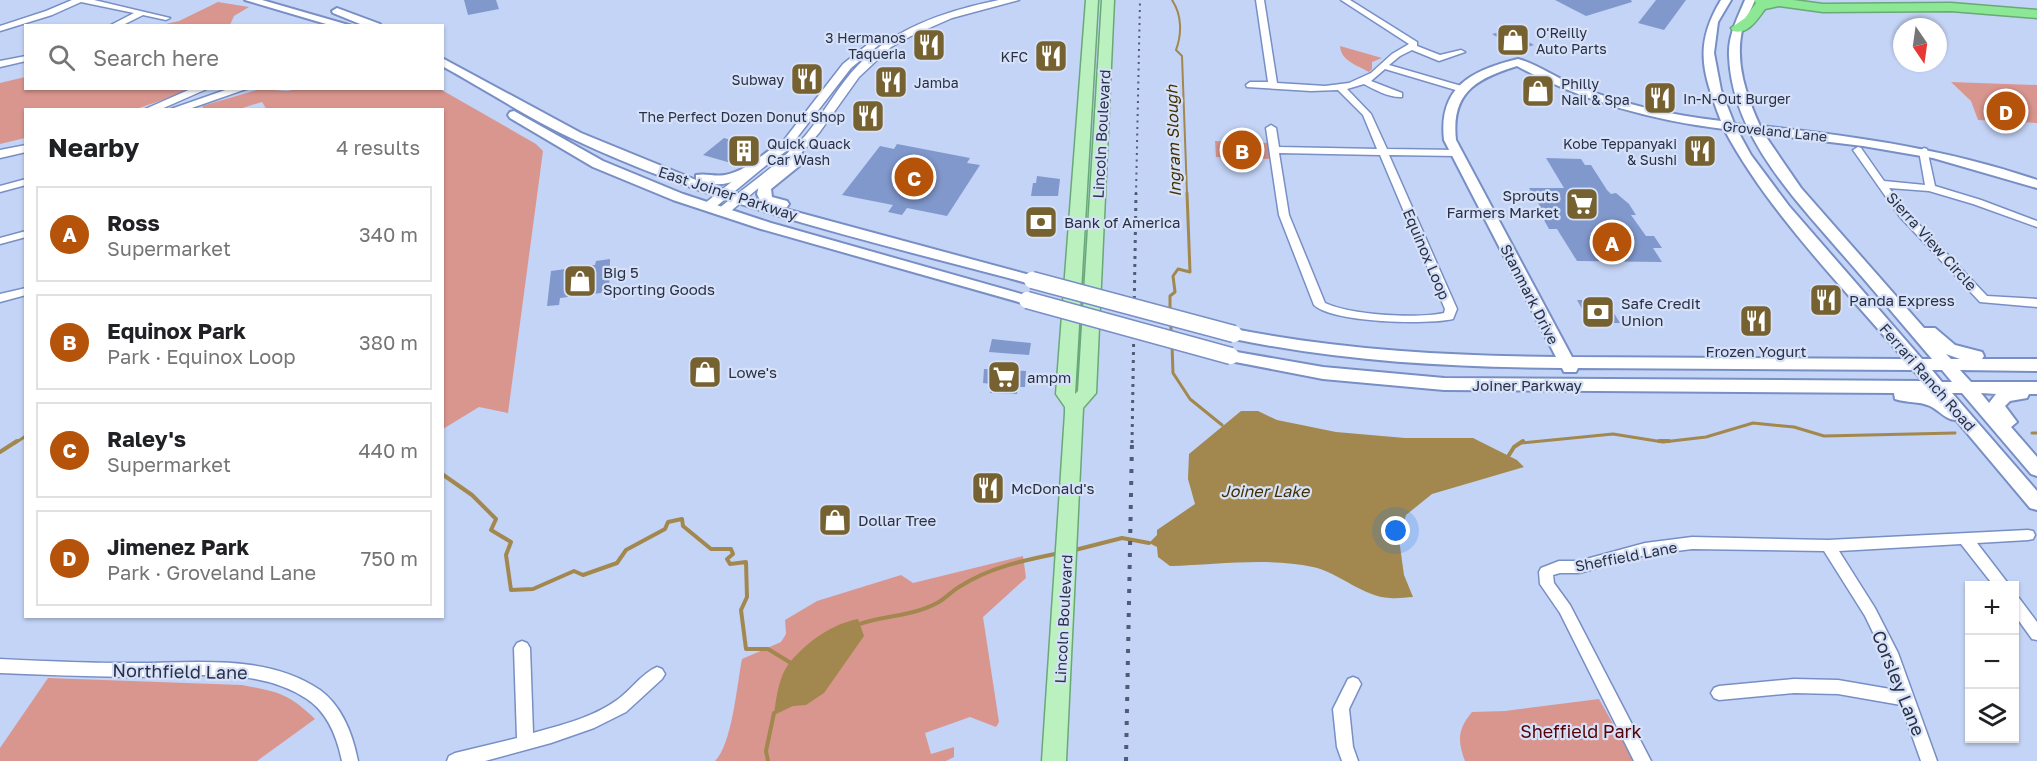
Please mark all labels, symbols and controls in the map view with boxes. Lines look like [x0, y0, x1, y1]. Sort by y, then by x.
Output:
north arrow [1893, 18, 1947, 72]
shop icon: O'Reilly Auto Parts [1495, 22, 1531, 58]
search box [24, 24, 444, 90]
place label: O'Reilly Auto Parts [1536, 24, 1607, 57]
restaurant icon: 3 Hermanos Taqueria [911, 27, 947, 63]
place label: 3 Hermanos Taqueria [825, 29, 906, 62]
restaurant icon: KFC [1033, 38, 1069, 74]
icon: search [45, 41, 78, 74]
text: Search here [93, 44, 219, 71]
place label: KFC [1001, 48, 1028, 65]
restaurant icon: Subway [789, 61, 825, 97]
restaurant icon: Jamba [873, 64, 909, 100]
street label: Lincoln Boulevard [1089, 69, 1113, 199]
place label: Subway [732, 71, 784, 88]
shop icon: Philly Nail & Spa [1520, 73, 1556, 109]
place label: Jamba [914, 74, 959, 91]
place label: Philly Nail & Spa [1561, 75, 1630, 108]
restaurant icon: In-N-Out Burger [1642, 80, 1678, 116]
water label: Ingram Slough [1161, 83, 1185, 197]
pin: D [1986, 88, 2026, 134]
place label: In-N-Out Burger [1683, 90, 1791, 107]
restaurant icon: The Perfect Dozen Donut Shop [850, 98, 886, 134]
place label: The Perfect Dozen Donut Shop [639, 108, 845, 125]
street label: Groveland Lane [1722, 117, 1828, 145]
pin: B [1222, 128, 1262, 172]
text: Nearby [48, 132, 139, 163]
building icon: Quick Quack Car Wash [726, 133, 762, 169]
restaurant icon: Kobe Teppanyaki & Sushi [1682, 133, 1718, 169]
text: 4 results [336, 135, 420, 159]
place label: Quick Quack Car Wash [767, 135, 851, 168]
place label: Kobe Teppanyaki & Sushi [1563, 135, 1677, 168]
pin: C [894, 154, 934, 200]
street label: East Joiner Parkway [656, 162, 800, 224]
place label: Sprouts Farmers Market [1446, 186, 1559, 221]
supermarket icon: Sprouts Farmers Market [1564, 186, 1600, 222]
street label: Sierra View Circle [1883, 188, 1981, 294]
bank icon: Bank of America [1023, 204, 1059, 240]
street label: Equinox Loop [1400, 206, 1454, 302]
text: Ross [107, 209, 160, 236]
place label: Bank of America [1064, 213, 1181, 231]
pin: A [1592, 220, 1632, 264]
text: A [62, 222, 77, 246]
text: 340 m [359, 222, 418, 246]
text: Supermarket [107, 236, 231, 260]
street label: Stanmark Drive [1497, 241, 1563, 347]
shop icon: Big 5 Sporting Goods [562, 263, 598, 299]
place label: Big 5 Sporting Goods [603, 263, 715, 298]
restaurant icon: Panda Express [1808, 282, 1844, 318]
place label: Panda Express [1849, 291, 1955, 309]
bank icon: Safe Credit Union [1580, 294, 1616, 330]
place label: Safe Credit Union [1621, 294, 1701, 329]
restaurant icon: Frozen Yogurt [1738, 303, 1774, 339]
text: Equinox Park [107, 317, 246, 344]
street label: Ferrari Ranch Road [1876, 319, 1980, 435]
text: B [62, 330, 77, 354]
text: 380 m [359, 330, 418, 354]
place label: Frozen Yogurt [1706, 342, 1806, 360]
text: Park · Equinox Loop [107, 344, 295, 368]
shop icon: Lowe's [687, 354, 723, 390]
supermarket icon: ampm [986, 359, 1022, 395]
place label: Lowe's [728, 363, 777, 381]
place label: ampm [1027, 368, 1071, 386]
street label: Joiner Parkway [1472, 376, 1583, 394]
text: Raley's [107, 425, 186, 452]
text: C [62, 438, 77, 462]
text: 440 m [359, 438, 418, 462]
text: Supermarket [107, 452, 231, 476]
restaurant icon: McDonald's [970, 470, 1006, 506]
place label: McDonald's [1011, 479, 1094, 497]
water label: Joiner Lake [1221, 481, 1311, 501]
shop icon: Dollar Tree [817, 502, 853, 538]
place label: Dollar Tree [858, 511, 937, 529]
your location [1381, 516, 1410, 545]
text: Jimenez Park [107, 533, 249, 560]
street label: Sheffield Lane [1573, 537, 1679, 575]
text: D [62, 546, 77, 570]
text: 750 m [361, 546, 418, 570]
street label: Lincoln Boulevard [1051, 554, 1075, 684]
text: Park · Groveland Lane [107, 560, 316, 584]
map controls [1965, 581, 2019, 743]
button: + [1965, 581, 2019, 635]
street label: Corsley Lane [1868, 627, 1930, 739]
button: − [1965, 635, 2019, 689]
street label: Northfield Lane [112, 659, 248, 683]
button: layers [1965, 689, 2019, 743]
park label: Sheffield Park [1520, 720, 1642, 742]

